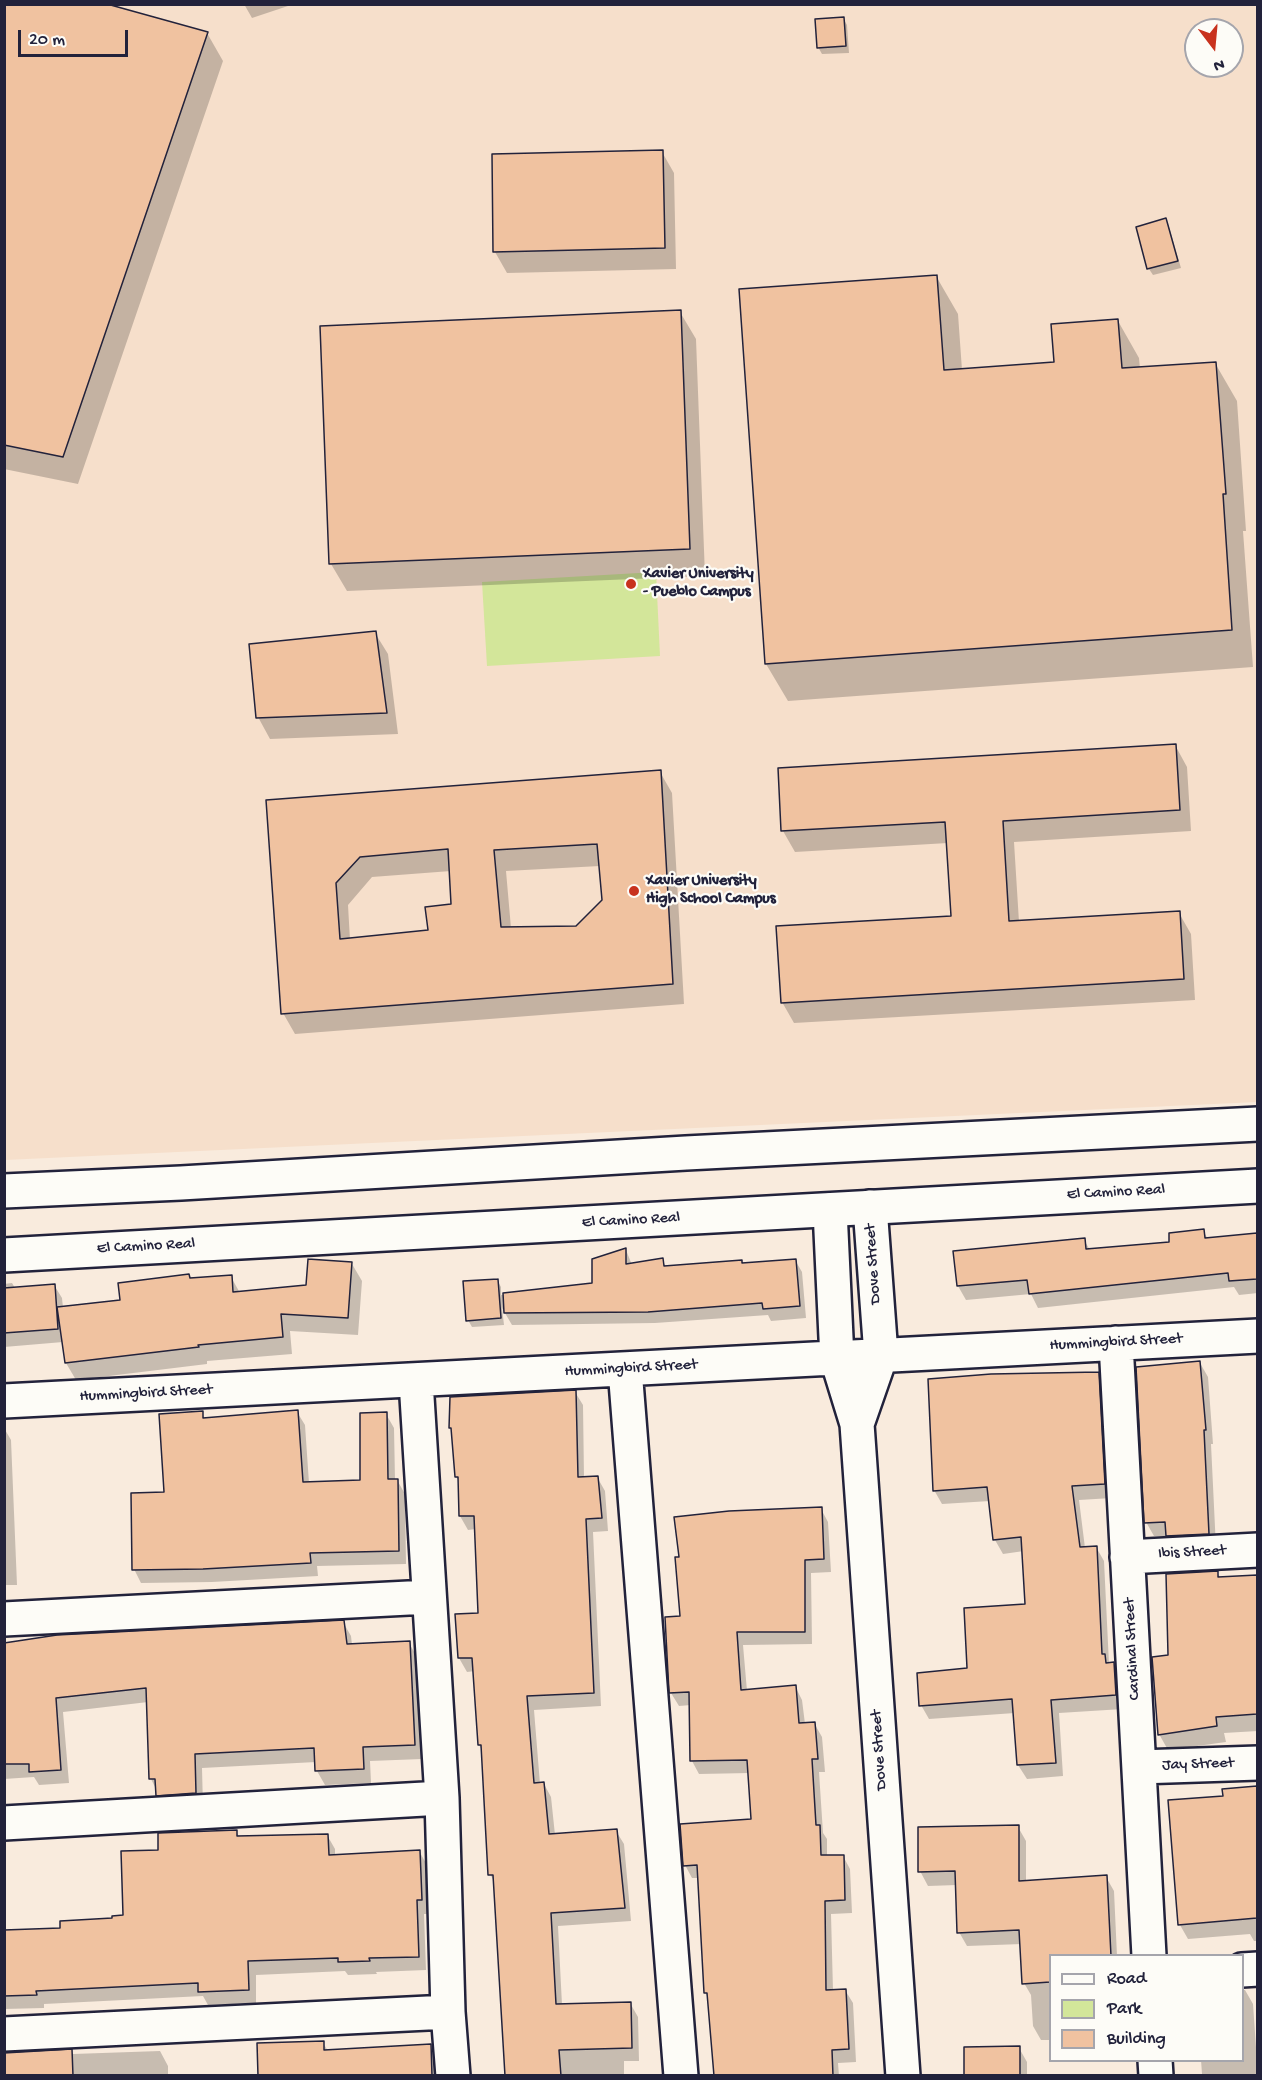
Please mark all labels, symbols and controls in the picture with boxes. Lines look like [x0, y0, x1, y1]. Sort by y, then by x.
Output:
scale bar [21, 18, 130, 56]
north arrow [1184, 18, 1244, 78]
text: 20 m [29, 30, 65, 51]
text: N [1211, 53, 1226, 74]
place label: Xavier University - Pueblo Campus [643, 565, 754, 603]
marker: Xavier University - Pueblo Campus [624, 577, 638, 591]
place label: Xavier University High School Campus [646, 872, 776, 910]
marker: Xavier University High School Campus [627, 884, 641, 898]
street label: El Camino Real [1066, 1181, 1166, 1205]
street label: El Camino Real [581, 1209, 681, 1233]
street label: Dove Street [862, 1223, 886, 1305]
street label: El Camino Real [96, 1235, 196, 1259]
street label: Hummingbird Street [1049, 1330, 1183, 1356]
street label: Hummingbird Street [564, 1356, 698, 1382]
street label: Hummingbird Street [79, 1381, 213, 1407]
street label: Ibis Street [1157, 1542, 1227, 1564]
street label: Cardinal Street [1121, 1597, 1145, 1701]
street label: Dove Street [868, 1709, 892, 1791]
street label: Jay Street [1162, 1754, 1234, 1776]
legend [1049, 1954, 1244, 2062]
text: Road [1107, 1969, 1146, 1990]
text: Park [1107, 1999, 1141, 2020]
text: Building [1107, 2029, 1166, 2050]

